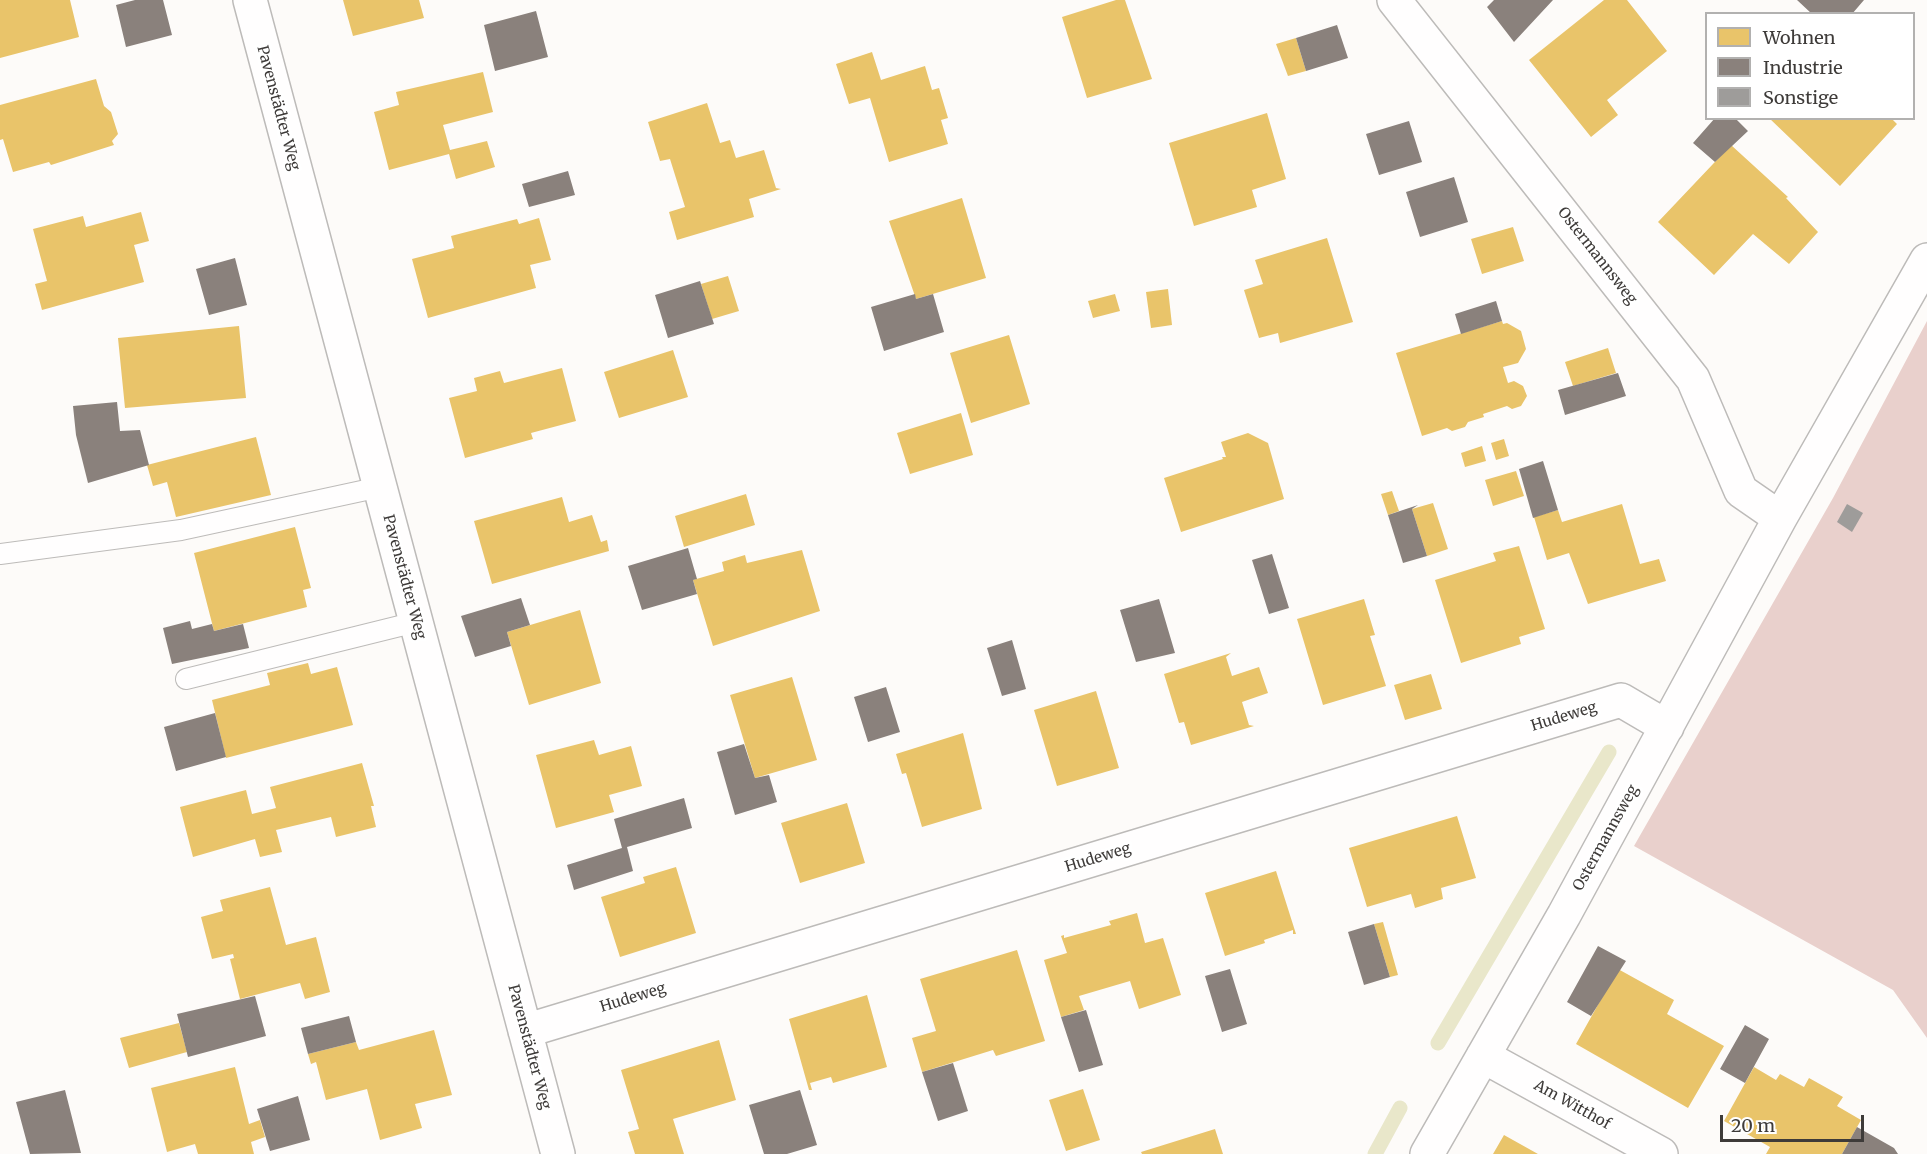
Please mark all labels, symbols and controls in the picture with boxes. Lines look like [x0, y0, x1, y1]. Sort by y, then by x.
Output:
legend [1705, 12, 1915, 120]
text: Wohnen [1763, 26, 1836, 49]
street label: Pavenstädter Weg [253, 43, 303, 173]
text: Industrie [1763, 56, 1843, 79]
text: Sonstige [1763, 86, 1838, 109]
street label: Ostermannsweg [1554, 204, 1640, 308]
street label: Pavenstädter Weg [379, 512, 429, 642]
street label: Hudeweg [1529, 698, 1599, 736]
street label: Ostermannsweg [1569, 782, 1643, 894]
street label: Hudeweg [1063, 839, 1133, 877]
street label: Hudeweg [598, 979, 668, 1017]
street label: Pavenstädter Weg [504, 982, 554, 1112]
street label: Am Witthof [1531, 1077, 1613, 1133]
scale bar [1723, 1103, 1867, 1141]
text: 20 m [1731, 1114, 1775, 1137]

